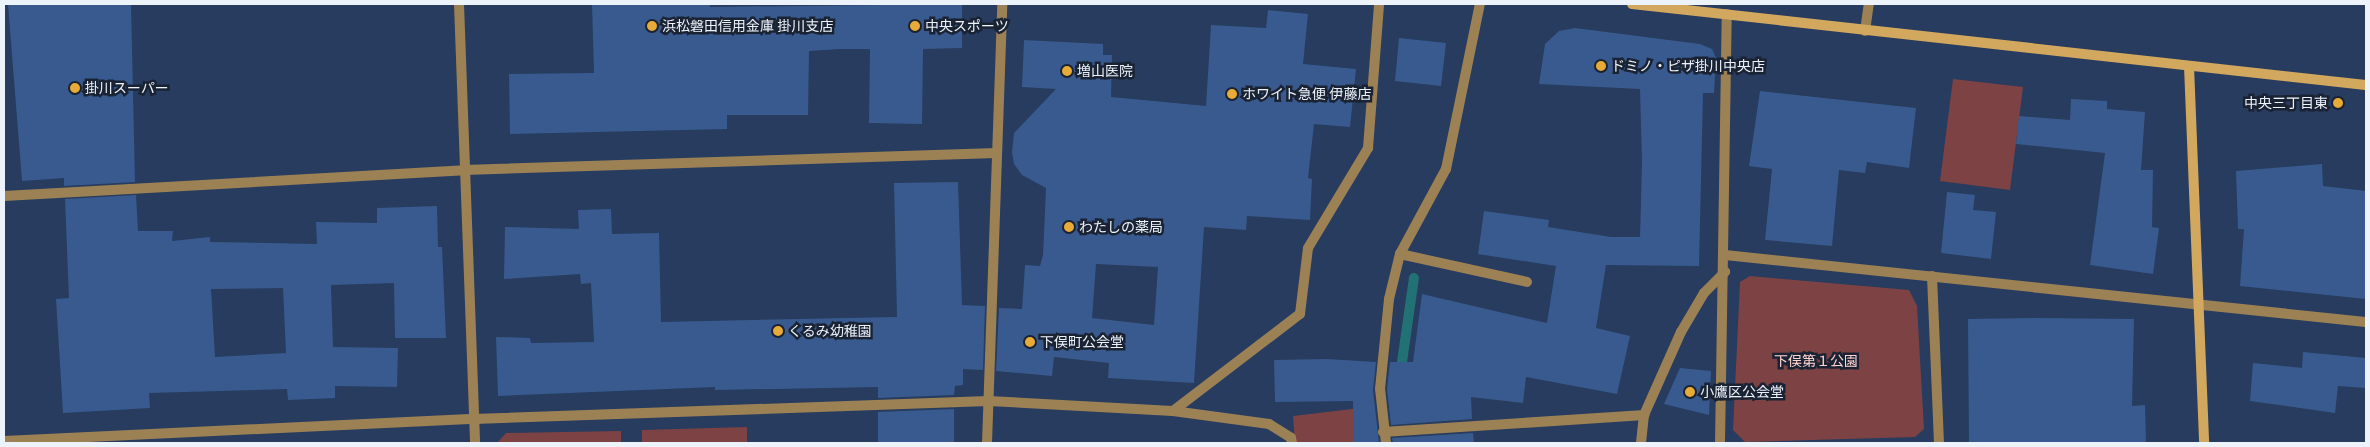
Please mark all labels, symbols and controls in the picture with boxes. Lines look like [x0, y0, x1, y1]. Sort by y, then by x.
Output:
place label: 浜松磐田信用金庫 掛川支店 [662, 18, 834, 34]
place label: 中央スポーツ [925, 18, 1009, 34]
marker: 浜松磐田信用金庫 掛川支店 [646, 20, 658, 32]
marker: 中央スポーツ [909, 20, 921, 32]
place label: ドミノ・ピザ掛川中央店 [1611, 58, 1765, 74]
marker: ドミノ・ピザ掛川中央店 [1595, 60, 1607, 72]
place label: 増山医院 [1077, 63, 1133, 79]
marker: 増山医院 [1061, 65, 1073, 77]
place label: 掛川スーパー [85, 80, 169, 96]
marker: 掛川スーパー [69, 82, 81, 94]
place label: ホワイト急便 伊藤店 [1242, 86, 1372, 102]
marker: ホワイト急便 伊藤店 [1226, 88, 1238, 100]
place label: 中央三丁目東 [2244, 95, 2328, 111]
marker: 中央三丁目東 [2332, 97, 2344, 109]
place label: わたしの薬局 [1079, 219, 1163, 235]
marker: わたしの薬局 [1063, 221, 1075, 233]
place label: くるみ幼稚園 [788, 323, 872, 339]
marker: くるみ幼稚園 [772, 325, 784, 337]
place label: 下俣町公会堂 [1040, 334, 1124, 350]
marker: 下俣町公会堂 [1024, 336, 1036, 348]
park label: 下俣第１公園 [1774, 353, 1858, 369]
place label: 小鷹区公会堂 [1700, 384, 1784, 400]
marker: 小鷹区公会堂 [1684, 386, 1696, 398]

